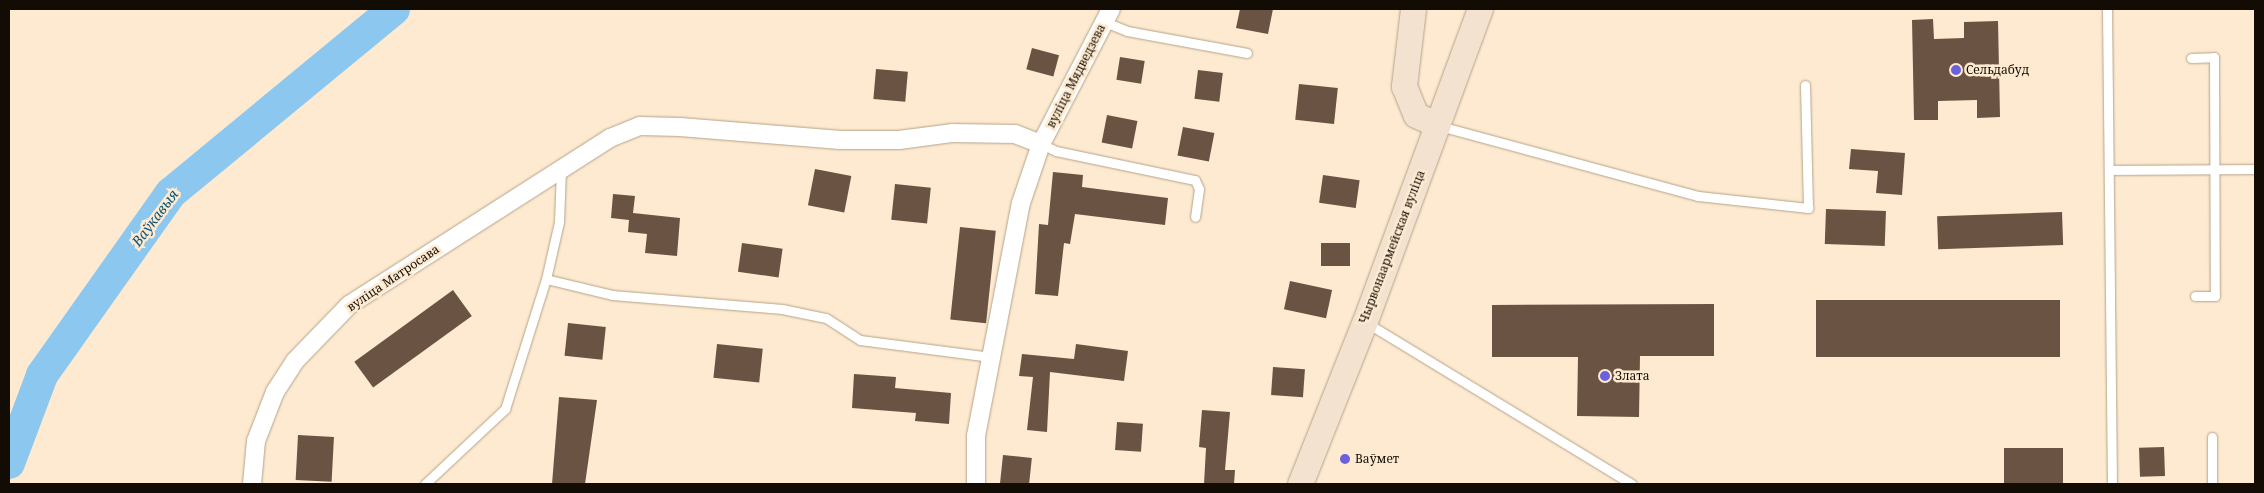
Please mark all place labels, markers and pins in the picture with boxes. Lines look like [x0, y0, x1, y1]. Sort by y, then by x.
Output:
place label: Сельдабуд [1966, 63, 2029, 77]
marker: Сельдабуд [1950, 64, 1962, 76]
place label: Злата [1615, 369, 1650, 383]
marker: Злата [1599, 370, 1611, 382]
place label: Ваўмет [1355, 452, 1399, 466]
marker: Ваўмет [1339, 453, 1351, 465]

